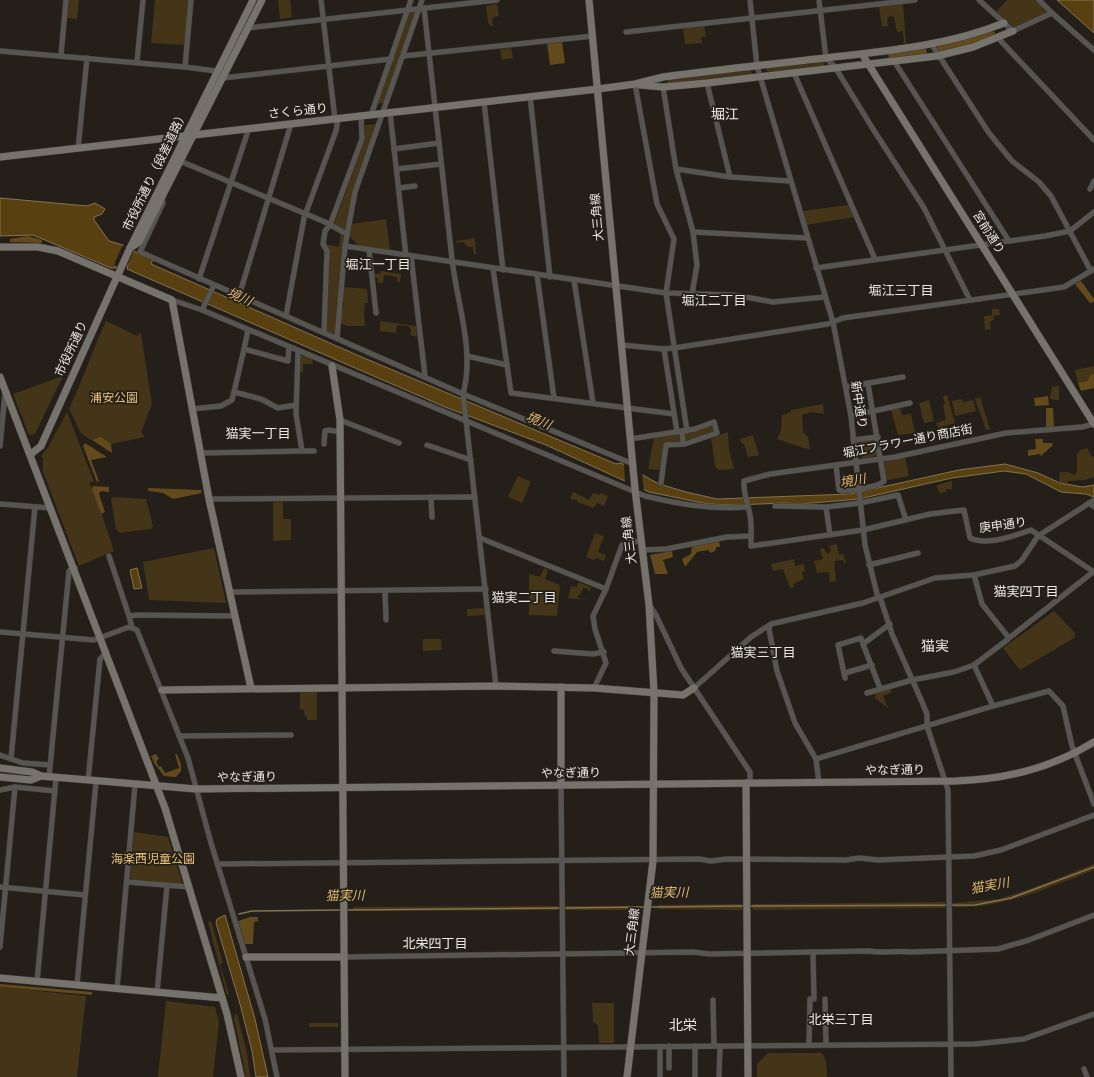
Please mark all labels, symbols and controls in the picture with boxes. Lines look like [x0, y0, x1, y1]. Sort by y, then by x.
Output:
street label: さくら通り [267, 101, 329, 123]
district label: 堀江 [711, 107, 739, 124]
street label: 市役所通り（段差道路） [120, 108, 192, 234]
street label: 大三角線 [588, 192, 608, 242]
street label: 宮前通り [968, 208, 1008, 258]
district label: 堀江一丁目 [345, 258, 411, 274]
district label: 堀江三丁目 [868, 284, 934, 300]
water label: 境川 [224, 285, 256, 311]
district label: 堀江二丁目 [681, 294, 747, 310]
street label: 市役所通り [52, 318, 92, 380]
street label: 新中通り [846, 380, 870, 430]
park label: 浦安公園 [90, 391, 138, 407]
water label: 境川 [523, 410, 555, 435]
street label: 堀江フラワー通り商店街 [842, 422, 974, 462]
district label: 猫実一丁目 [225, 427, 291, 443]
water label: 境川 [839, 472, 869, 492]
street label: 大三角線 [619, 515, 641, 565]
street label: 庚申通り [978, 515, 1028, 537]
district label: 猫実四丁目 [993, 585, 1059, 601]
district label: 猫実二丁目 [491, 591, 557, 607]
district label: 猫実 [921, 639, 949, 656]
district label: 猫実三丁目 [730, 646, 796, 662]
street label: やなぎ通り [865, 762, 925, 780]
street label: やなぎ通り [541, 765, 601, 783]
street label: やなぎ通り [217, 769, 277, 787]
park label: 海楽西児童公園 [111, 852, 195, 868]
water label: 猫実川 [969, 875, 1013, 898]
water label: 猫実川 [649, 886, 691, 902]
water label: 猫実川 [325, 889, 367, 905]
street label: 大三角線 [622, 907, 644, 957]
district label: 北栄四丁目 [402, 936, 468, 953]
district label: 北栄三丁目 [808, 1012, 874, 1029]
district label: 北栄 [669, 1017, 697, 1035]

